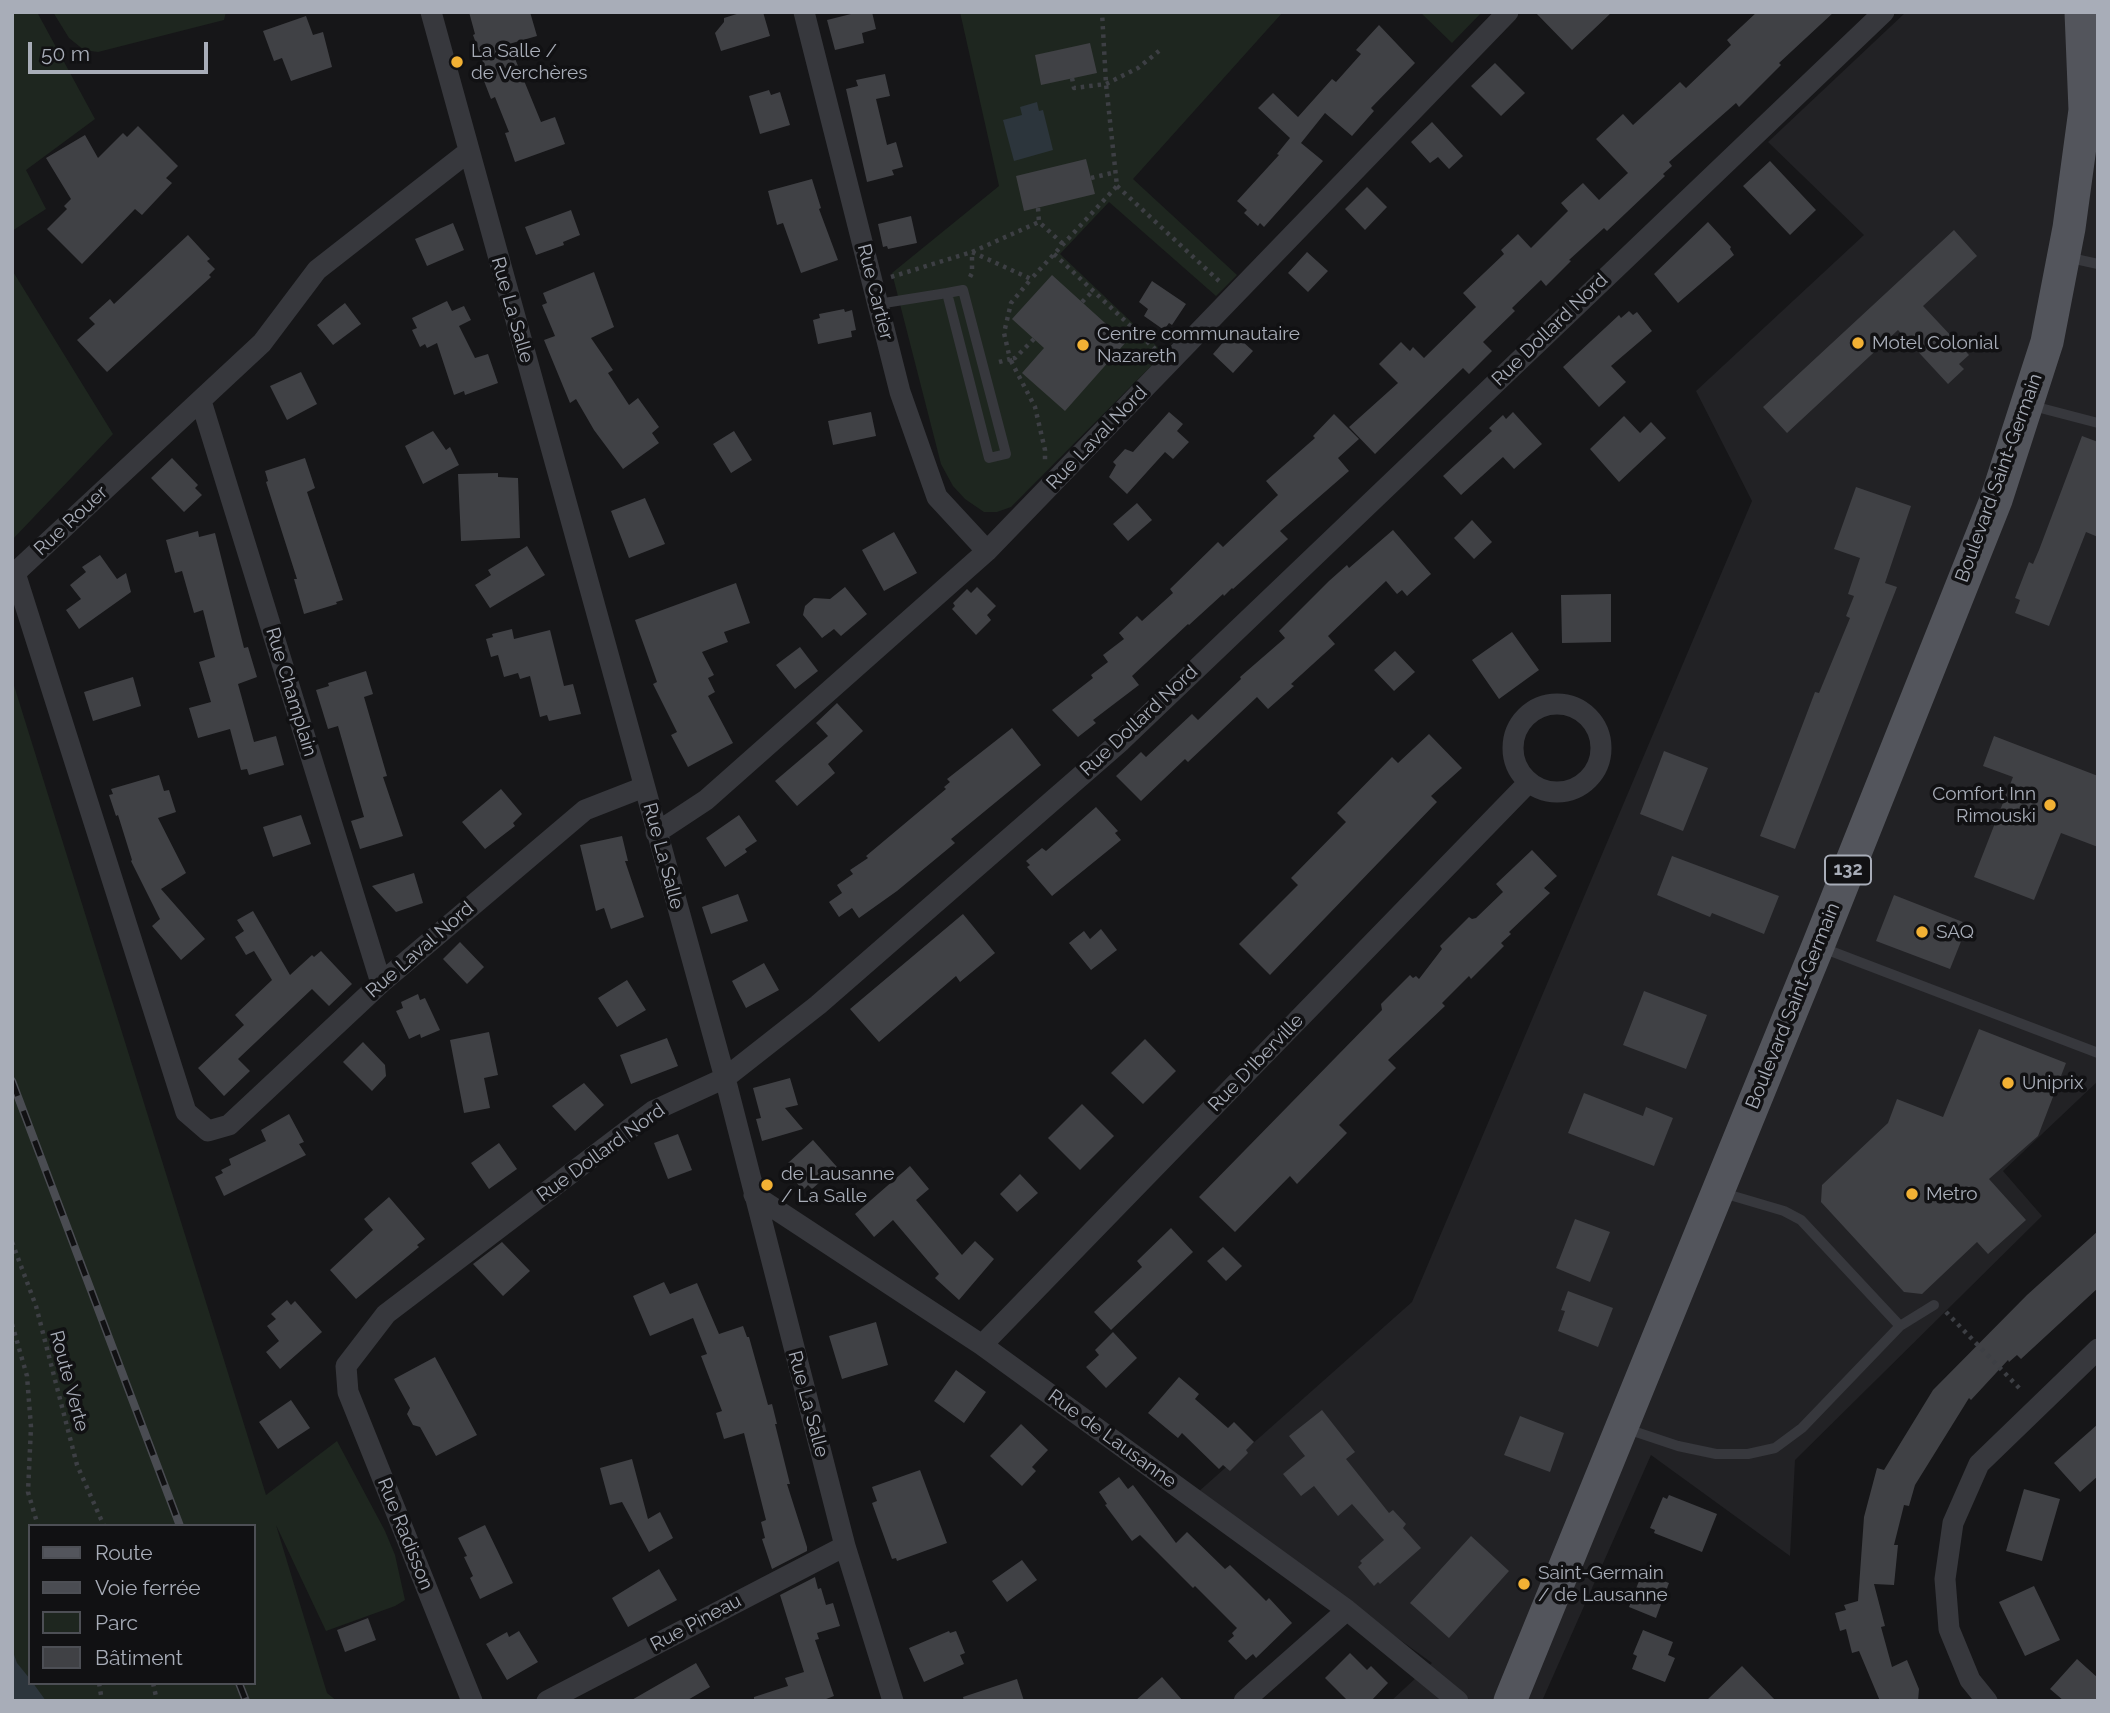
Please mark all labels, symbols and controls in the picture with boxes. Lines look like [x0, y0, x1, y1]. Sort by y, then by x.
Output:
scale bar [32, 28, 212, 72]
place label: La Salle / de Verchères [471, 40, 587, 84]
text: 50 m [41, 41, 90, 66]
marker: La Salle / de Verchères [449, 54, 465, 70]
street label: Rue Cartier [852, 242, 898, 342]
street label: Rue La Salle [486, 254, 538, 366]
street label: Rue Dollard Nord [1487, 269, 1613, 391]
place label: Centre communautaire Nazareth [1097, 323, 1300, 367]
place label: Motel Colonial [1872, 332, 1999, 354]
marker: Motel Colonial [1850, 335, 1866, 351]
marker: Centre communautaire Nazareth [1075, 337, 1091, 353]
street label: Boulevard Saint-Germain [1951, 371, 2047, 585]
street label: Rue Laval Nord [1042, 382, 1152, 494]
street label: Rue Rouer [30, 481, 112, 561]
street label: Rue Champlain [261, 625, 321, 759]
street label: Rue Dollard Nord [1076, 661, 1202, 781]
place label: Comfort Inn Rimouski [1932, 783, 2036, 827]
marker: Comfort Inn Rimouski [2042, 797, 2058, 813]
street label: Rue La Salle [638, 800, 688, 912]
road number: 132 [1825, 856, 1871, 884]
street label: Rue Laval Nord [362, 897, 478, 1003]
street label: Boulevard Saint-Germain [1741, 900, 1845, 1112]
place label: SAQ [1936, 921, 1974, 943]
marker: SAQ [1914, 924, 1930, 940]
street label: Rue D'Iberville [1204, 1009, 1308, 1117]
place label: Uniprix [2022, 1072, 2084, 1094]
marker: Uniprix [2000, 1075, 2016, 1091]
street label: Rue Dollard Nord [533, 1099, 669, 1207]
place label: de Lausanne / La Salle [781, 1163, 894, 1207]
marker: de Lausanne / La Salle [759, 1177, 775, 1193]
place label: Metro [1926, 1183, 1978, 1205]
marker: Metro [1904, 1186, 1920, 1202]
street label: Route Verte [45, 1328, 93, 1434]
street label: Rue La Salle [783, 1348, 833, 1460]
street label: Rue de Lausanne [1043, 1385, 1181, 1493]
street label: Rue Radisson [372, 1475, 438, 1593]
legend [28, 1524, 256, 1685]
text: Route [95, 1540, 153, 1565]
place label: Saint-Germain / de Lausanne [1538, 1562, 1668, 1606]
text: Voie ferrée [95, 1575, 201, 1600]
marker: Saint-Germain / de Lausanne [1516, 1576, 1532, 1592]
street label: Rue Pineau [647, 1590, 745, 1656]
text: Parc [95, 1610, 138, 1635]
text: Bâtiment [95, 1645, 183, 1670]

